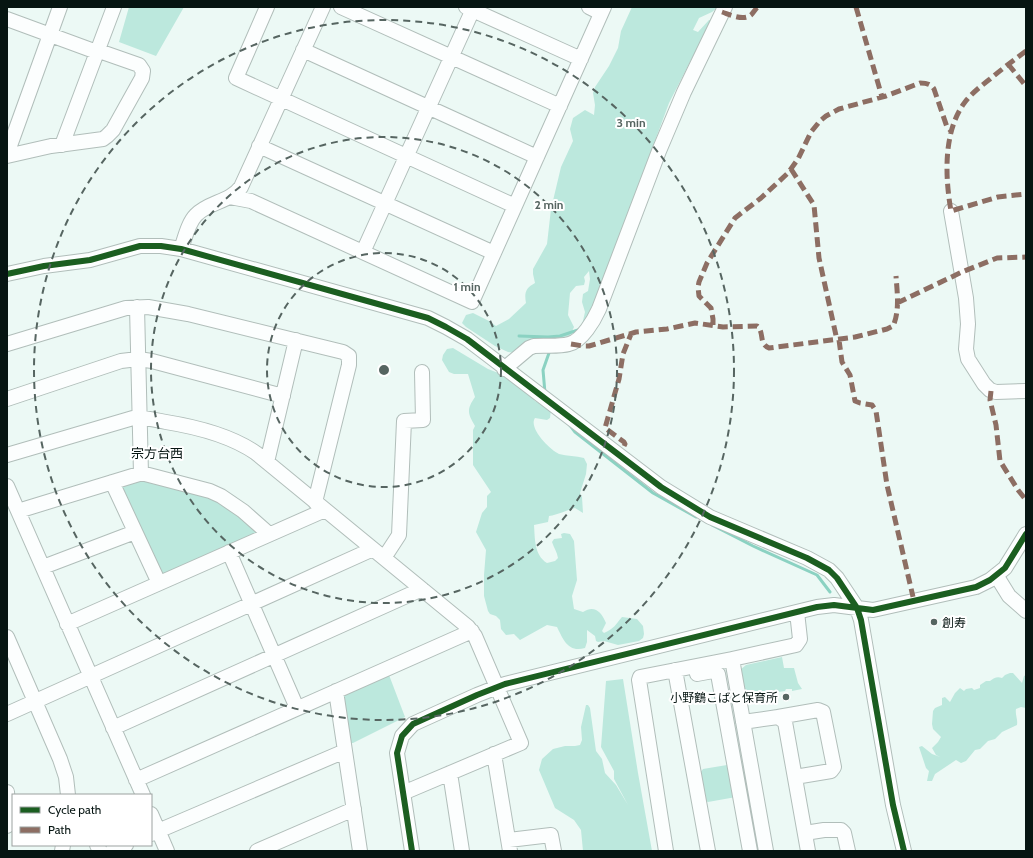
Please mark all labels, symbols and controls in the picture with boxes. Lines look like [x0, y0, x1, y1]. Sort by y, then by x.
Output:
text: 3 min [616, 115, 646, 130]
text: 2 min [535, 197, 563, 212]
text: 1 min [453, 279, 481, 294]
centre of rings [377, 363, 391, 377]
district label: 宗方台西 [131, 445, 183, 461]
place label: 創寿 [942, 615, 966, 630]
marker: 創寿 [929, 617, 939, 627]
place label: 小野鶴こばと保育所 [670, 690, 778, 705]
marker: 小野鶴こばと保育所 [781, 692, 791, 702]
legend [12, 794, 152, 846]
text: Cycle path [48, 802, 101, 817]
text: Path [48, 822, 71, 837]

